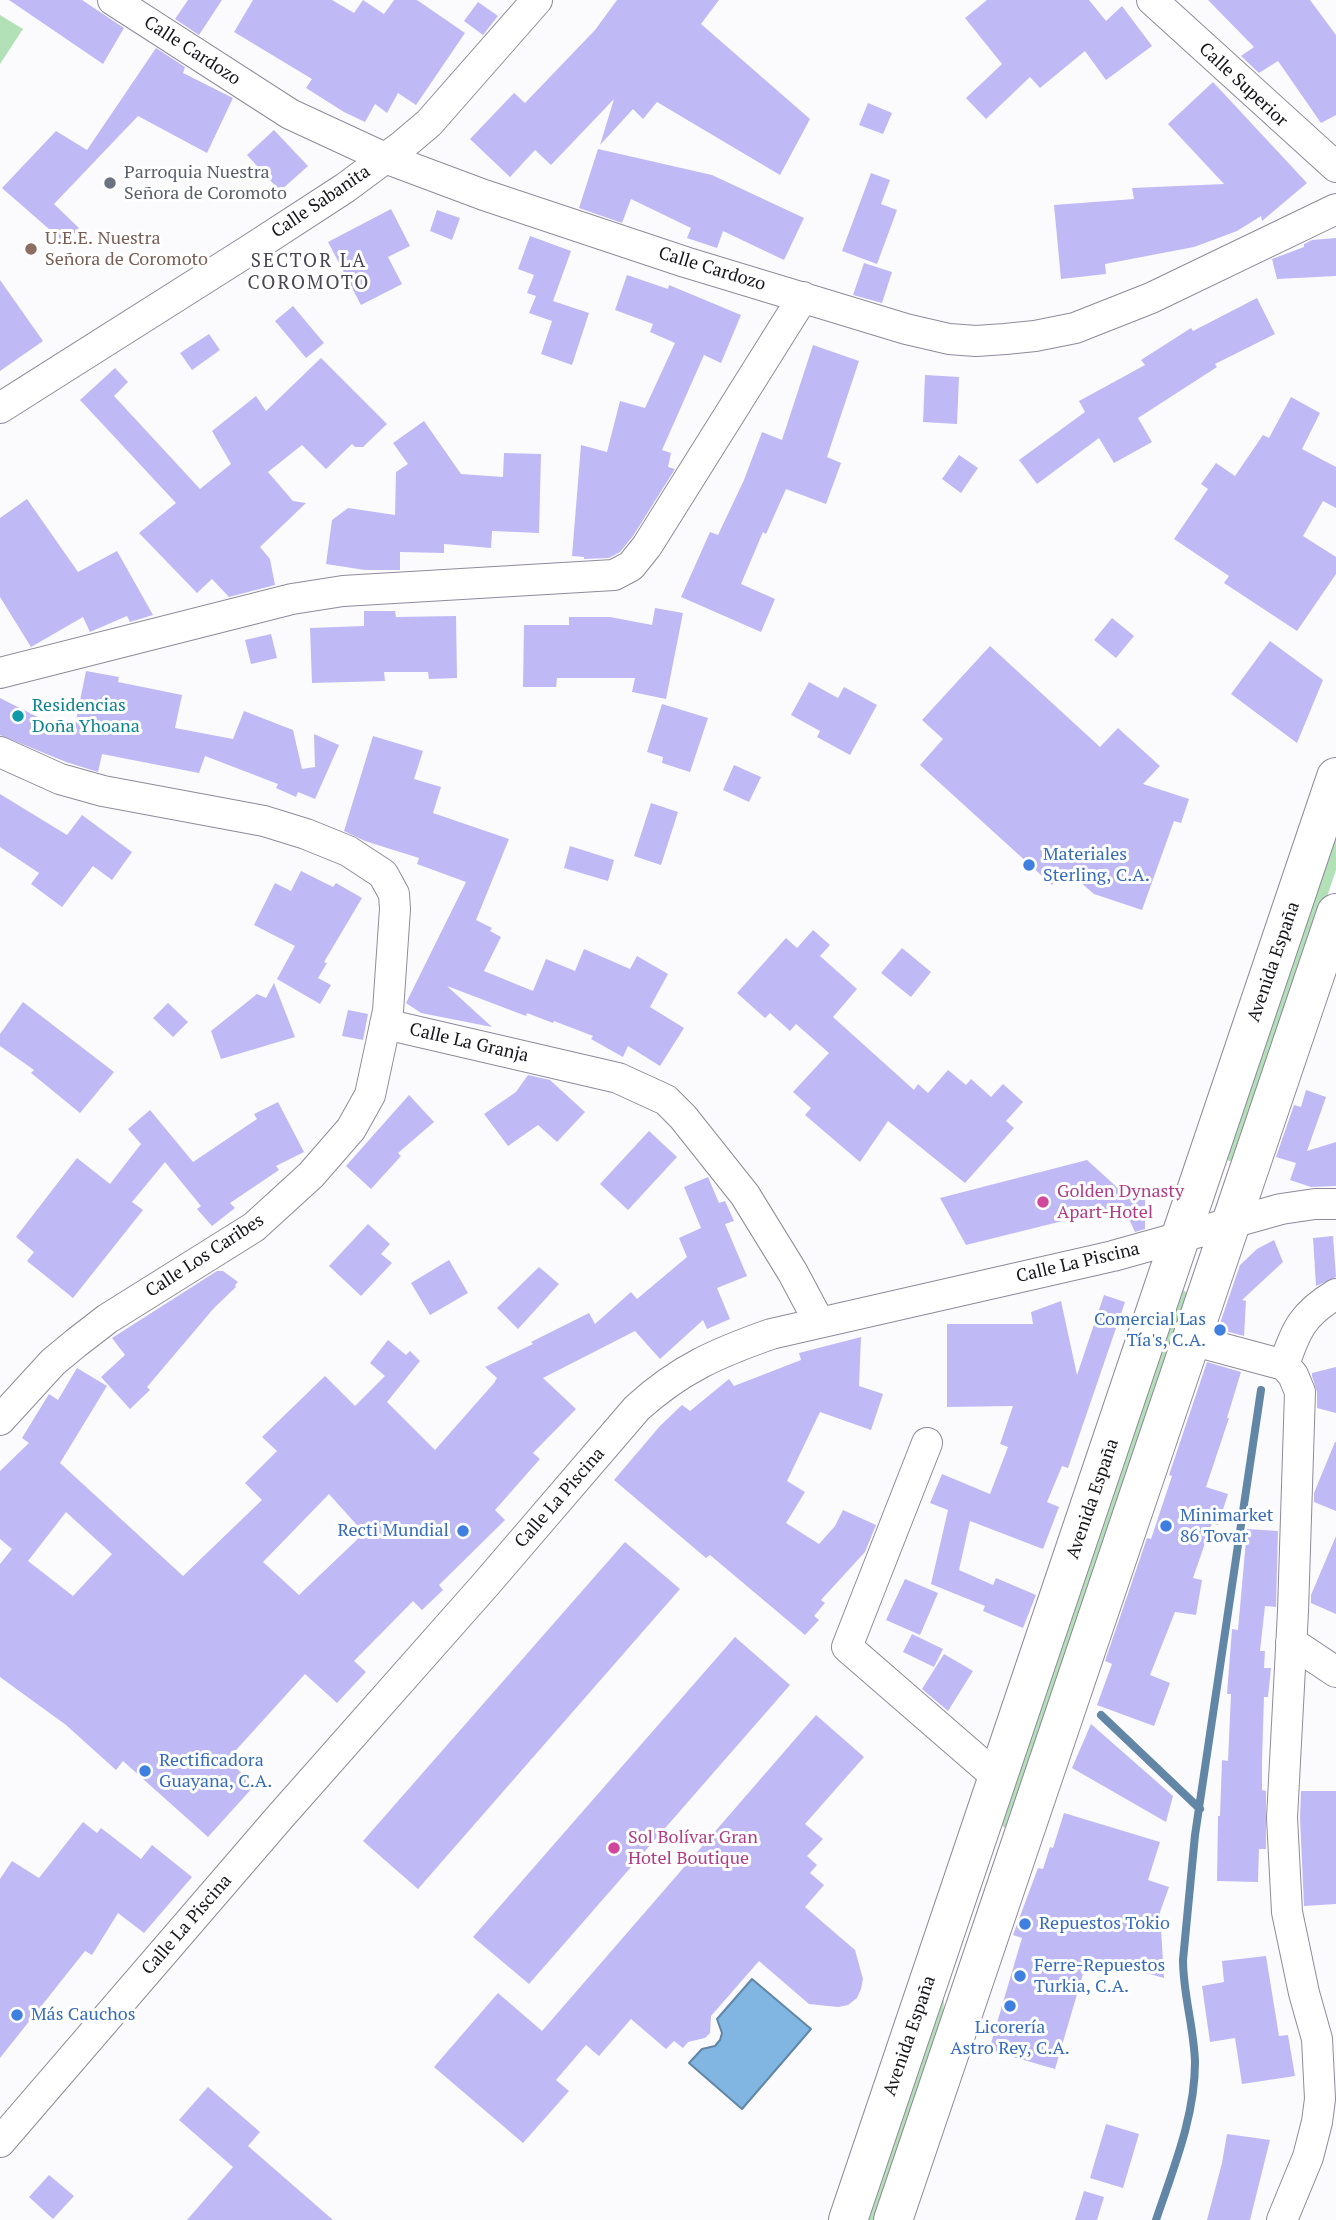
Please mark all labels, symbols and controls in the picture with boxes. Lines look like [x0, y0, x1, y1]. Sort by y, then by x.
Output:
street label: Calle Cardozo [140, 12, 244, 90]
street label: Calle Superior [1194, 38, 1292, 132]
street label: Calle Sabanita [268, 161, 374, 243]
place label: Parroquia Nuestra Señora de Coromoto [124, 162, 287, 204]
marker: Parroquia Nuestra Señora de Coromoto [102, 175, 118, 191]
place label: U.E.E. Nuestra Señora de Coromoto [45, 228, 208, 270]
marker: U.E.E. Nuestra Señora de Coromoto [23, 241, 39, 257]
street label: Calle Cardozo [656, 242, 768, 296]
district label: SECTOR LA COROMOTO [249, 251, 369, 295]
place label: Residencias Doña Yhoana [32, 695, 140, 738]
marker: Residencias Doña Yhoana [10, 708, 26, 724]
place label: Materiales Sterling, C.A. [1043, 844, 1150, 886]
marker: Materiales Sterling, C.A. [1021, 857, 1037, 873]
street label: Avenida España [1243, 899, 1305, 1025]
street label: Calle La Granja [407, 1019, 531, 1067]
place label: Golden Dynasty Apart-Hotel [1057, 1181, 1184, 1224]
marker: Golden Dynasty Apart-Hotel [1035, 1194, 1051, 1210]
street label: Calle Los Caribes [142, 1210, 268, 1302]
street label: Calle La Piscina [1014, 1238, 1142, 1288]
place label: Comercial Las Tía's, C.A. [1094, 1309, 1206, 1352]
marker: Comercial Las Tía's, C.A. [1212, 1322, 1228, 1338]
street label: Avenida España [1062, 1436, 1124, 1562]
street label: Calle La Piscina [511, 1443, 609, 1553]
place label: Minimarket 86 Tovar [1180, 1505, 1273, 1548]
marker: Minimarket 86 Tovar [1158, 1518, 1174, 1534]
place label: Recti Mundial [337, 1520, 449, 1542]
marker: Recti Mundial [455, 1523, 471, 1539]
place label: Rectificadora Guayana, C.A. [159, 1750, 272, 1792]
marker: Rectificadora Guayana, C.A. [137, 1763, 153, 1779]
place label: Sol Bolívar Gran Hotel Boutique [628, 1827, 758, 1870]
marker: Sol Bolívar Gran Hotel Boutique [606, 1840, 622, 1856]
street label: Calle La Piscina [138, 1870, 236, 1980]
place label: Repuestos Tokio [1039, 1913, 1170, 1935]
marker: Repuestos Tokio [1017, 1916, 1033, 1932]
place label: Ferre-Repuestos Turkia, C.A. [1034, 1955, 1165, 1997]
marker: Ferre-Repuestos Turkia, C.A. [1012, 1968, 1028, 1984]
street label: Avenida España [879, 1973, 941, 2099]
marker: Licorería Astro Rey, C.A. [1002, 1998, 1018, 2014]
place label: Más Cauchos [31, 2004, 136, 2026]
marker: Más Cauchos [9, 2007, 25, 2023]
place label: Licorería Astro Rey, C.A. [950, 2017, 1070, 2060]

